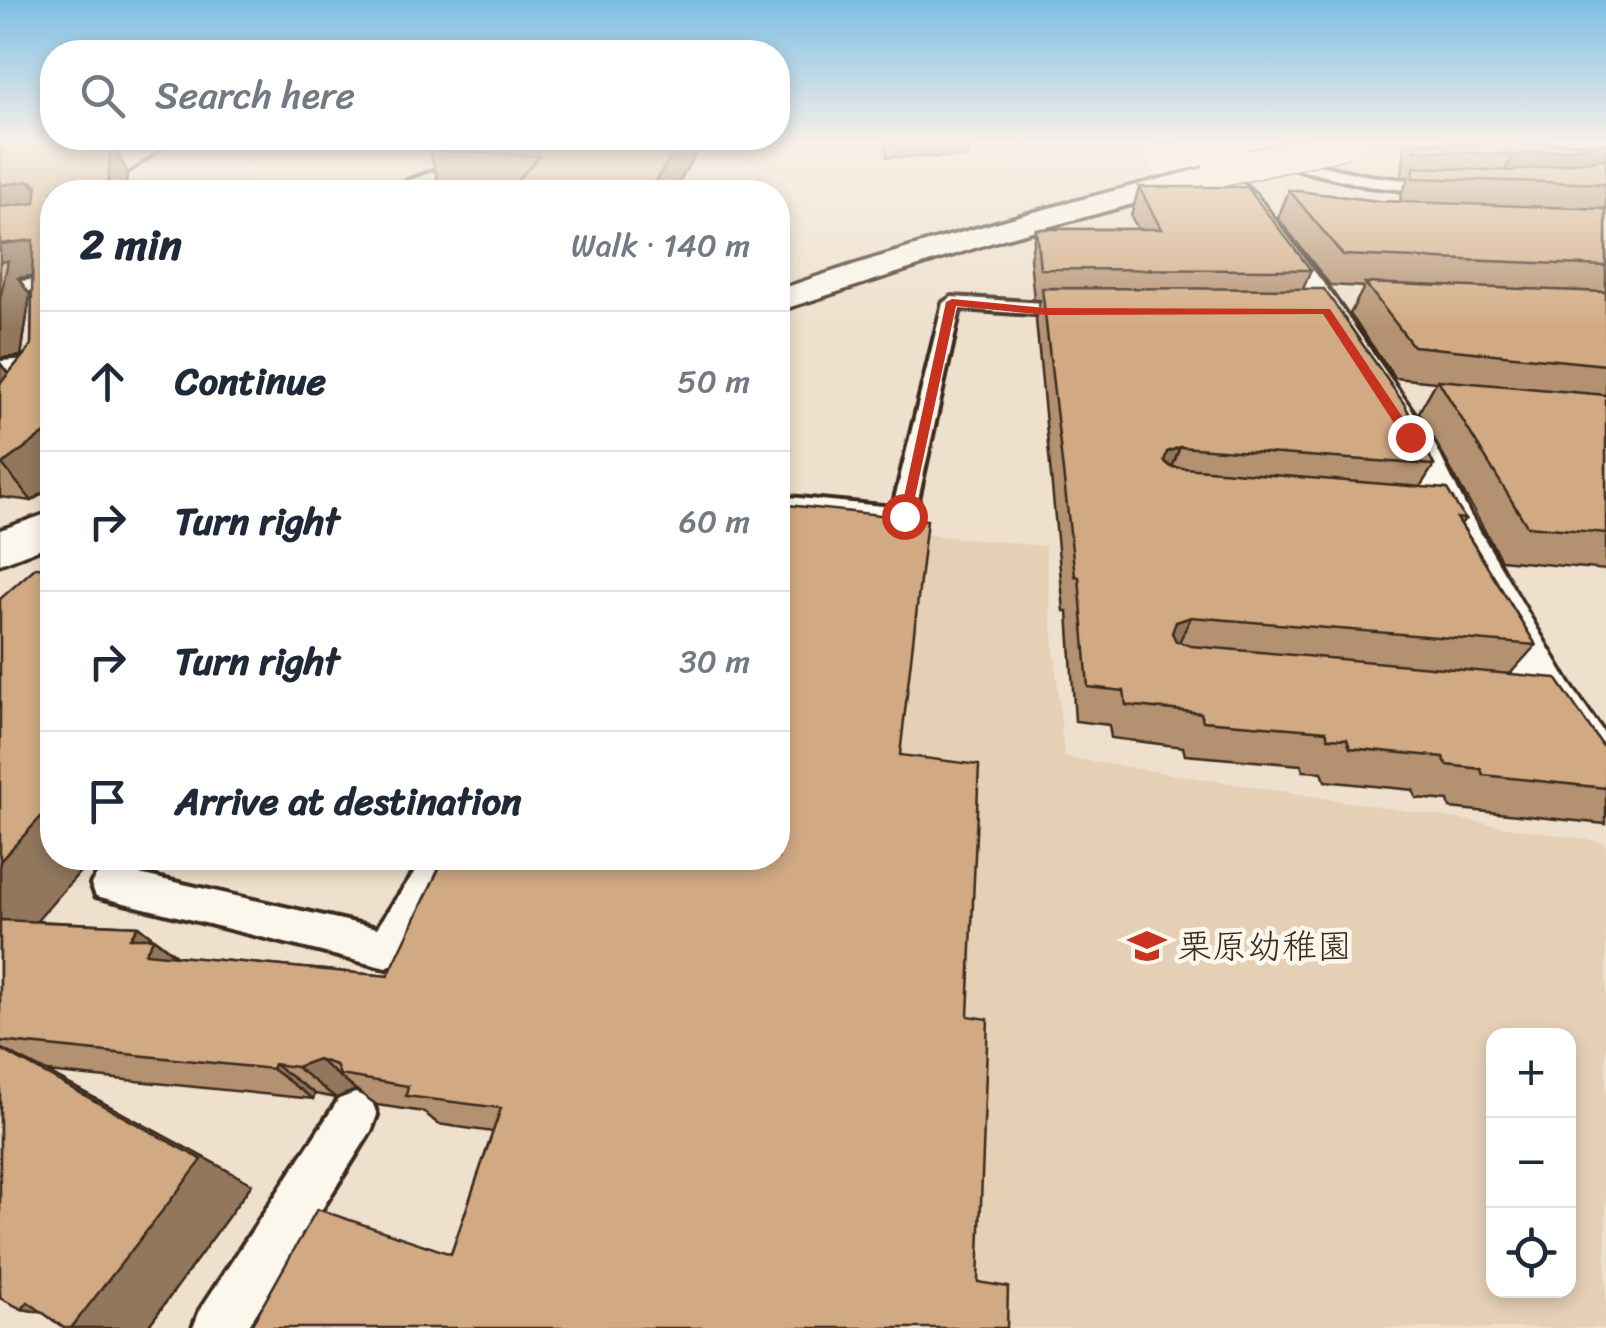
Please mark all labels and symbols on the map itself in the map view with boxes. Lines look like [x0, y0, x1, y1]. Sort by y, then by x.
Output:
route end [1388, 415, 1434, 461]
route start [882, 494, 928, 540]
place label: 栗原幼稚園 [1177, 915, 1352, 977]
school or university icon: 栗原幼稚園 [1126, 925, 1168, 967]

